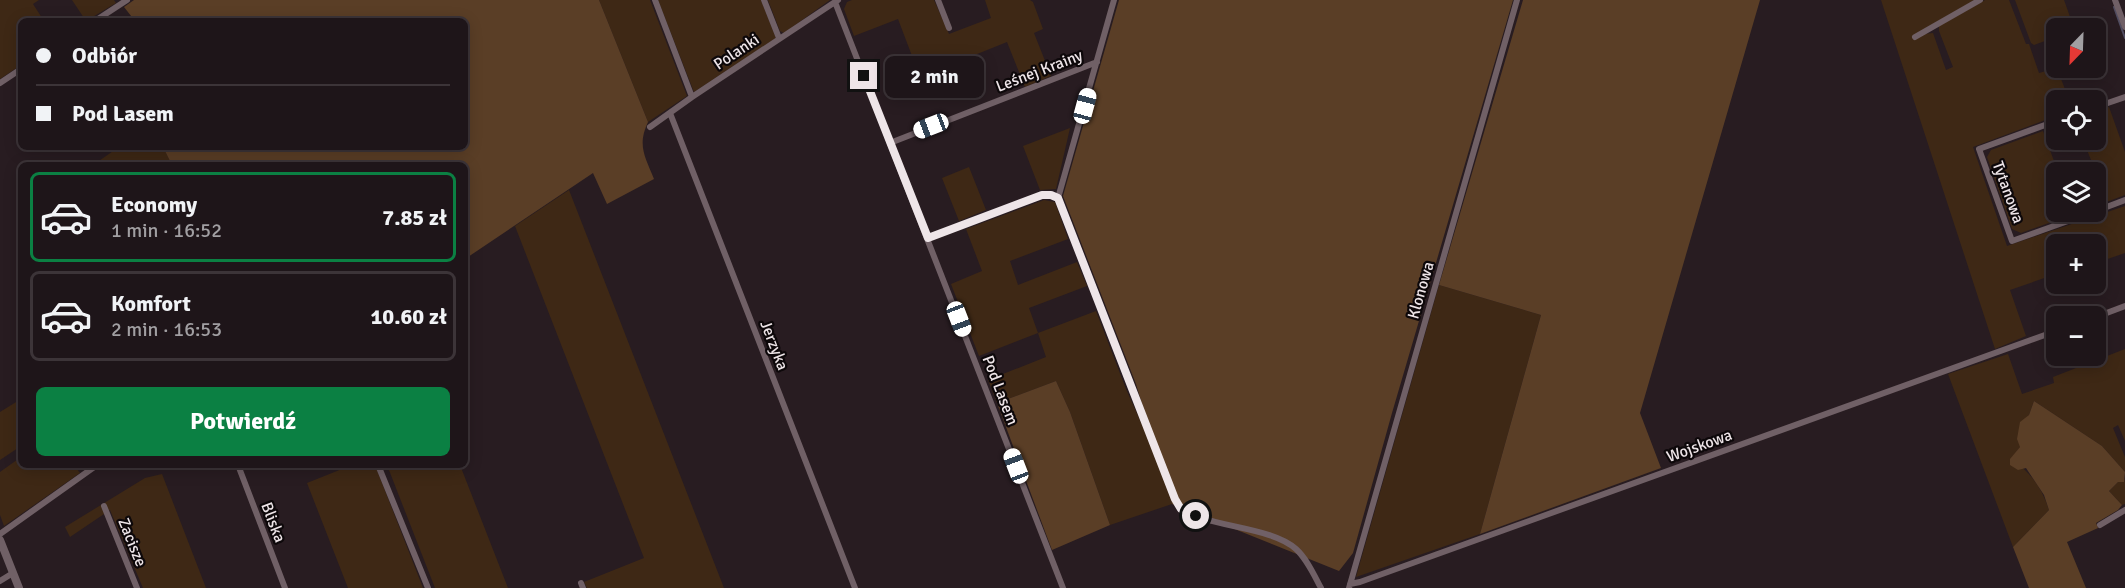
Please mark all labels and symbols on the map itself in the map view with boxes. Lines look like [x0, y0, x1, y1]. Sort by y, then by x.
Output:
north arrow [2046, 18, 2106, 78]
street label: Polanki [710, 29, 763, 74]
street label: Leśnej Krainy [993, 45, 1086, 97]
callout: 2 min [885, 55, 984, 97]
route end [850, 62, 877, 89]
car [1072, 86, 1098, 126]
car [911, 111, 951, 141]
street label: Tytanowa [1988, 159, 2028, 226]
street label: Klonowa [1403, 259, 1439, 321]
car [944, 299, 974, 339]
street label: Jerzyka [755, 318, 793, 373]
street label: Pod Lasem [978, 353, 1022, 428]
street label: Wojskowa [1664, 425, 1735, 467]
car [1001, 446, 1031, 486]
street label: Bliska [256, 499, 290, 545]
route start [1182, 502, 1209, 529]
street label: Zacisze [113, 515, 151, 570]

